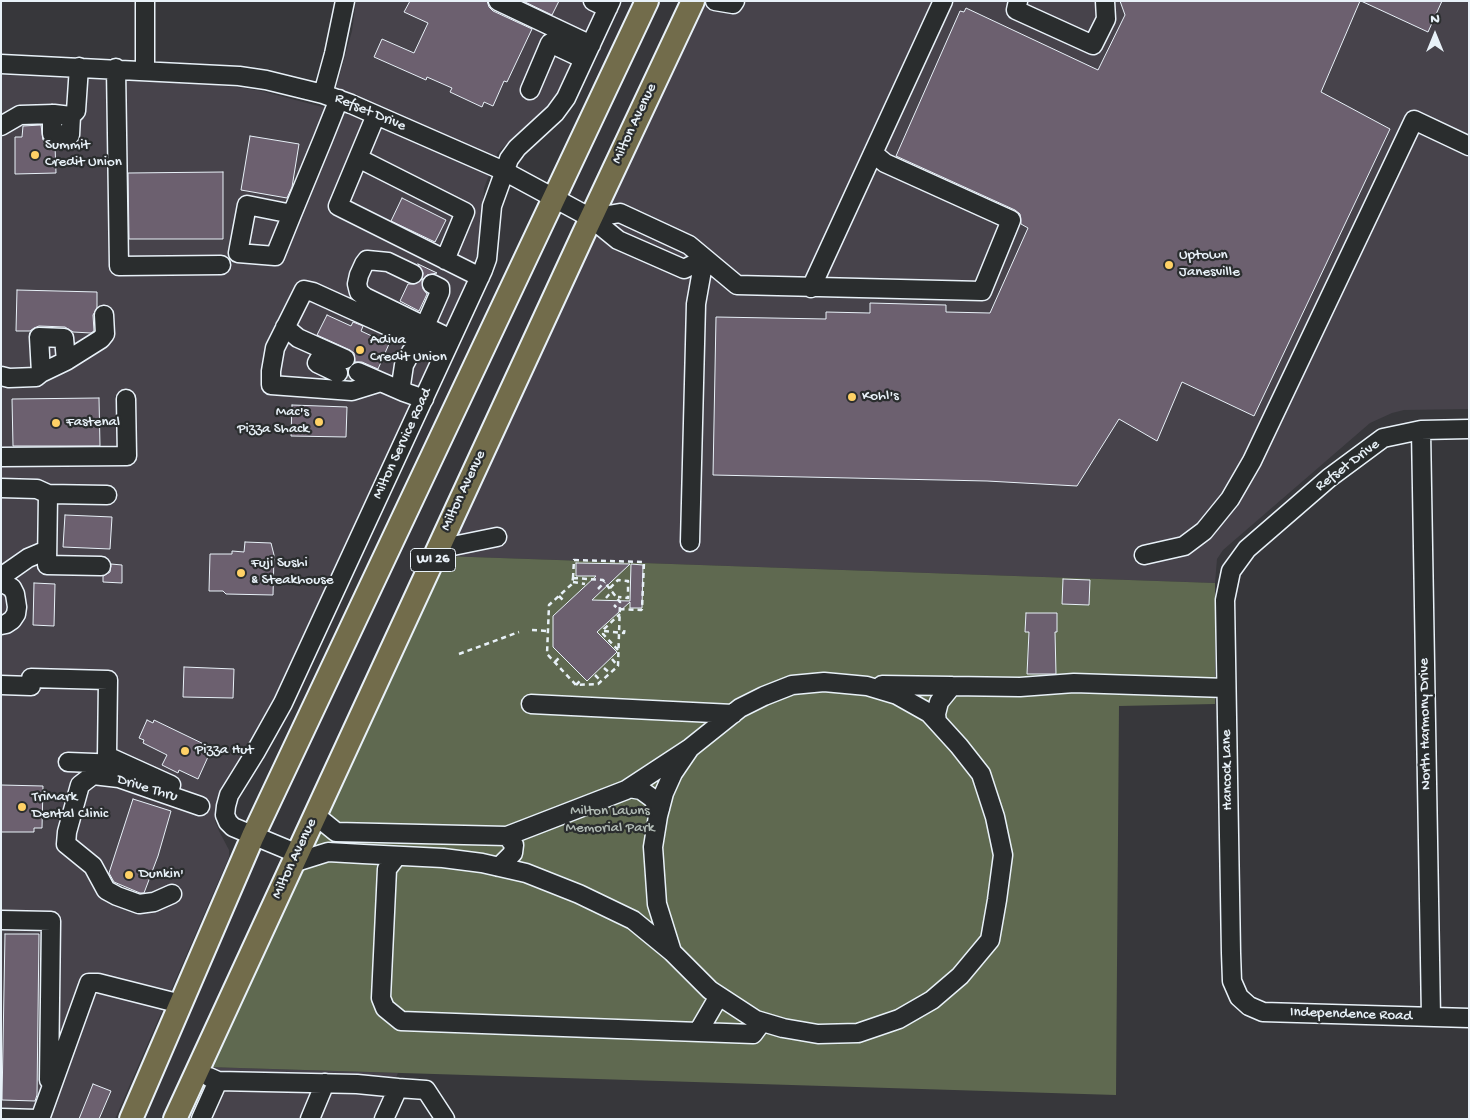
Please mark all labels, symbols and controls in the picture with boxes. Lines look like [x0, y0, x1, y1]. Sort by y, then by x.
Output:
north arrow [1410, 10, 1460, 60]
text: N [1430, 11, 1440, 28]
street label: Milton Avenue [609, 81, 661, 167]
street label: Refset Drive [332, 90, 408, 136]
place label: Summit Credit Union [45, 137, 122, 172]
marker: Summit Credit Union [29, 149, 41, 161]
place label: Uptown Janesville [1179, 247, 1240, 282]
marker: Uptown Janesville [1163, 259, 1175, 271]
place label: Adiva Credit Union [370, 332, 447, 367]
marker: Adiva Credit Union [354, 344, 366, 356]
street label: Milton Service Road [369, 386, 437, 502]
place label: Kohl's [862, 388, 899, 406]
marker: Kohl's [846, 391, 858, 403]
place label: Mac's Pizza Shack [237, 404, 309, 439]
place label: Fastenal [66, 414, 120, 432]
marker: Mac's Pizza Shack [313, 416, 325, 428]
marker: Fastenal [50, 417, 62, 429]
street label: Refset Drive [1312, 436, 1384, 496]
street label: Milton Avenue [438, 448, 490, 534]
road number: WI 26 [410, 548, 456, 572]
place label: Fuji Sushi & Steakhouse [251, 555, 333, 590]
marker: Fuji Sushi & Steakhouse [235, 567, 247, 579]
street label: North Harmony Drive [1416, 658, 1436, 790]
street label: Hancock Lane [1218, 729, 1238, 811]
place label: Pizza Hut [195, 742, 253, 760]
marker: Pizza Hut [179, 745, 191, 757]
street label: Drive Thru [115, 771, 179, 807]
place label: TriMark Dental Clinic [32, 789, 108, 824]
marker: TriMark Dental Clinic [16, 801, 28, 813]
park label: Milton Lawns Memorial Park [566, 803, 654, 838]
street label: Milton Avenue [269, 816, 321, 902]
place label: Dunkin' [139, 866, 184, 884]
marker: Dunkin' [123, 869, 135, 881]
street label: Independence Road [1290, 1004, 1412, 1026]

